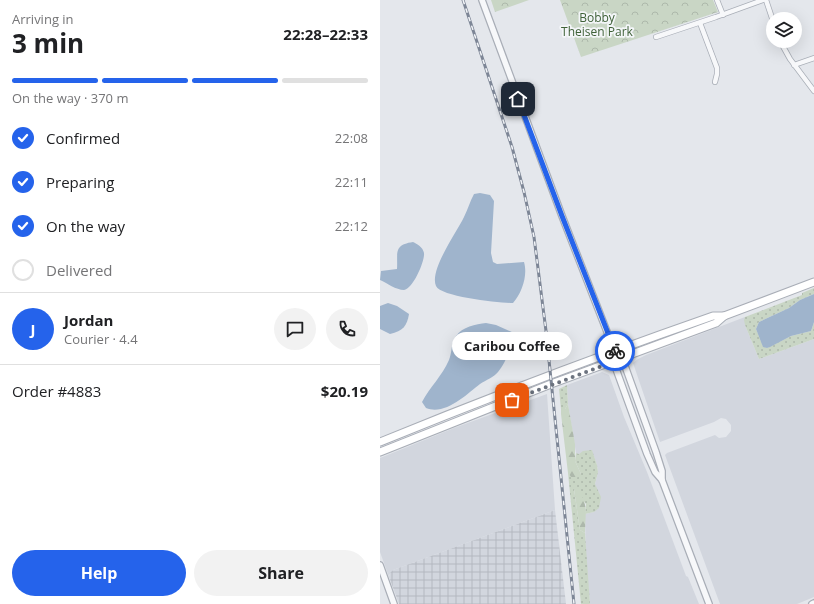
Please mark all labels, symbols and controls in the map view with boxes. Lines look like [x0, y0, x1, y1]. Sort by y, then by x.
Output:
park label: Bobby Theisen Park [561, 9, 634, 40]
text: Arriving in [12, 10, 74, 28]
map controls [766, 12, 802, 48]
button: layers [766, 12, 802, 48]
text: 22:28–22:33 [283, 24, 368, 44]
text: 3 min [12, 25, 84, 61]
pin [501, 82, 535, 116]
icon: home [507, 88, 529, 110]
text: On the way · 370 m [12, 89, 128, 107]
icon: check [12, 127, 34, 149]
text: Confirmed [46, 128, 120, 148]
text: 22:08 [335, 129, 368, 147]
icon: check [12, 171, 34, 193]
text: Preparing [46, 172, 114, 192]
text: 22:11 [335, 173, 368, 191]
icon: check [12, 215, 34, 237]
text: On the way [46, 216, 125, 236]
text: 22:12 [335, 217, 368, 235]
text: Delivered [46, 260, 113, 280]
button: chat [274, 308, 316, 350]
button: phone [326, 308, 368, 350]
text: Jordan [64, 310, 113, 330]
text: J [31, 319, 35, 339]
text: Courier · 4.4 [64, 330, 138, 348]
courier [595, 331, 635, 371]
callout: Caribou Coffee [452, 332, 572, 360]
text: Caribou Coffee [464, 337, 560, 355]
icon: bike [604, 340, 626, 362]
text: Order #4883 [12, 381, 101, 401]
text: $20.19 [321, 381, 368, 401]
pin [495, 383, 529, 417]
icon: bag [501, 389, 523, 411]
button: Help [12, 550, 186, 596]
button: Share [194, 550, 368, 596]

